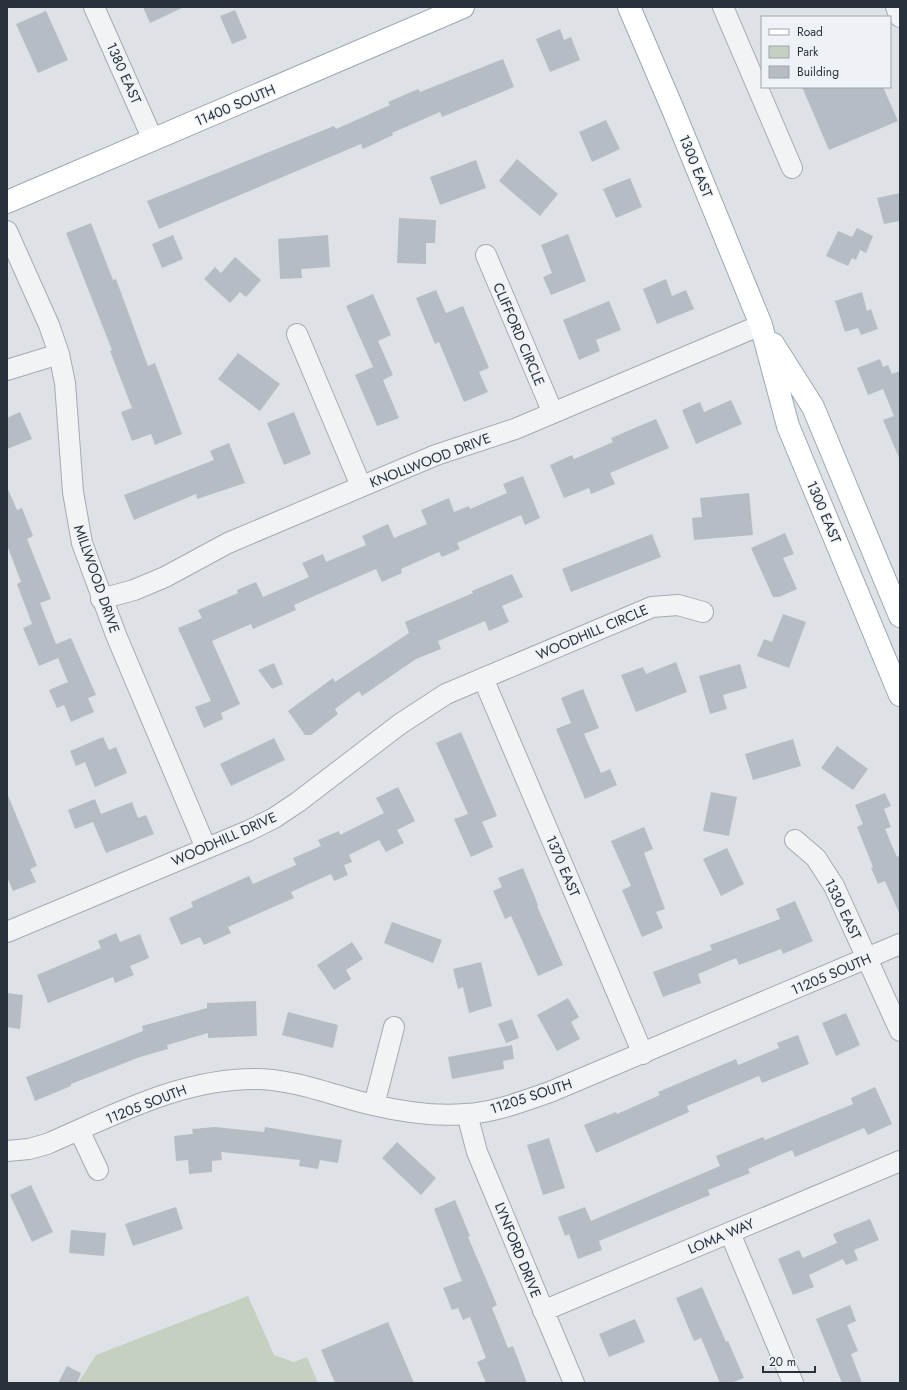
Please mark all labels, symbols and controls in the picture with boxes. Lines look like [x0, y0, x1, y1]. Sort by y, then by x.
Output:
legend [761, 16, 891, 88]
text: Road [797, 23, 823, 41]
street label: 1380 EAST [102, 39, 147, 107]
text: Park [797, 43, 819, 61]
text: Building [797, 63, 839, 81]
street label: 11400 SOUTH [192, 79, 278, 131]
street label: 1300 EAST [674, 132, 718, 201]
street label: CLIFFORD CIRCLE [488, 279, 550, 389]
street label: KNOLLWOOD DRIVE [367, 428, 493, 492]
street label: 1300 EAST [802, 478, 846, 547]
street label: MILLWOOD DRIVE [69, 522, 125, 636]
street label: WOODHILL CIRCLE [533, 599, 651, 665]
street label: WOODHILL DRIVE [168, 807, 280, 871]
street label: 1370 EAST [541, 832, 585, 900]
street label: 1330 EAST [820, 875, 867, 943]
street label: 11205 SOUTH [788, 948, 874, 1000]
street label: 11205 SOUTH [487, 1073, 575, 1119]
street label: 11205 SOUTH [103, 1079, 189, 1129]
street label: LYNFORD DRIVE [490, 1199, 546, 1301]
street label: LOMA WAY [685, 1213, 757, 1259]
scale bar [763, 1348, 815, 1374]
text: 20 m [769, 1353, 796, 1371]

